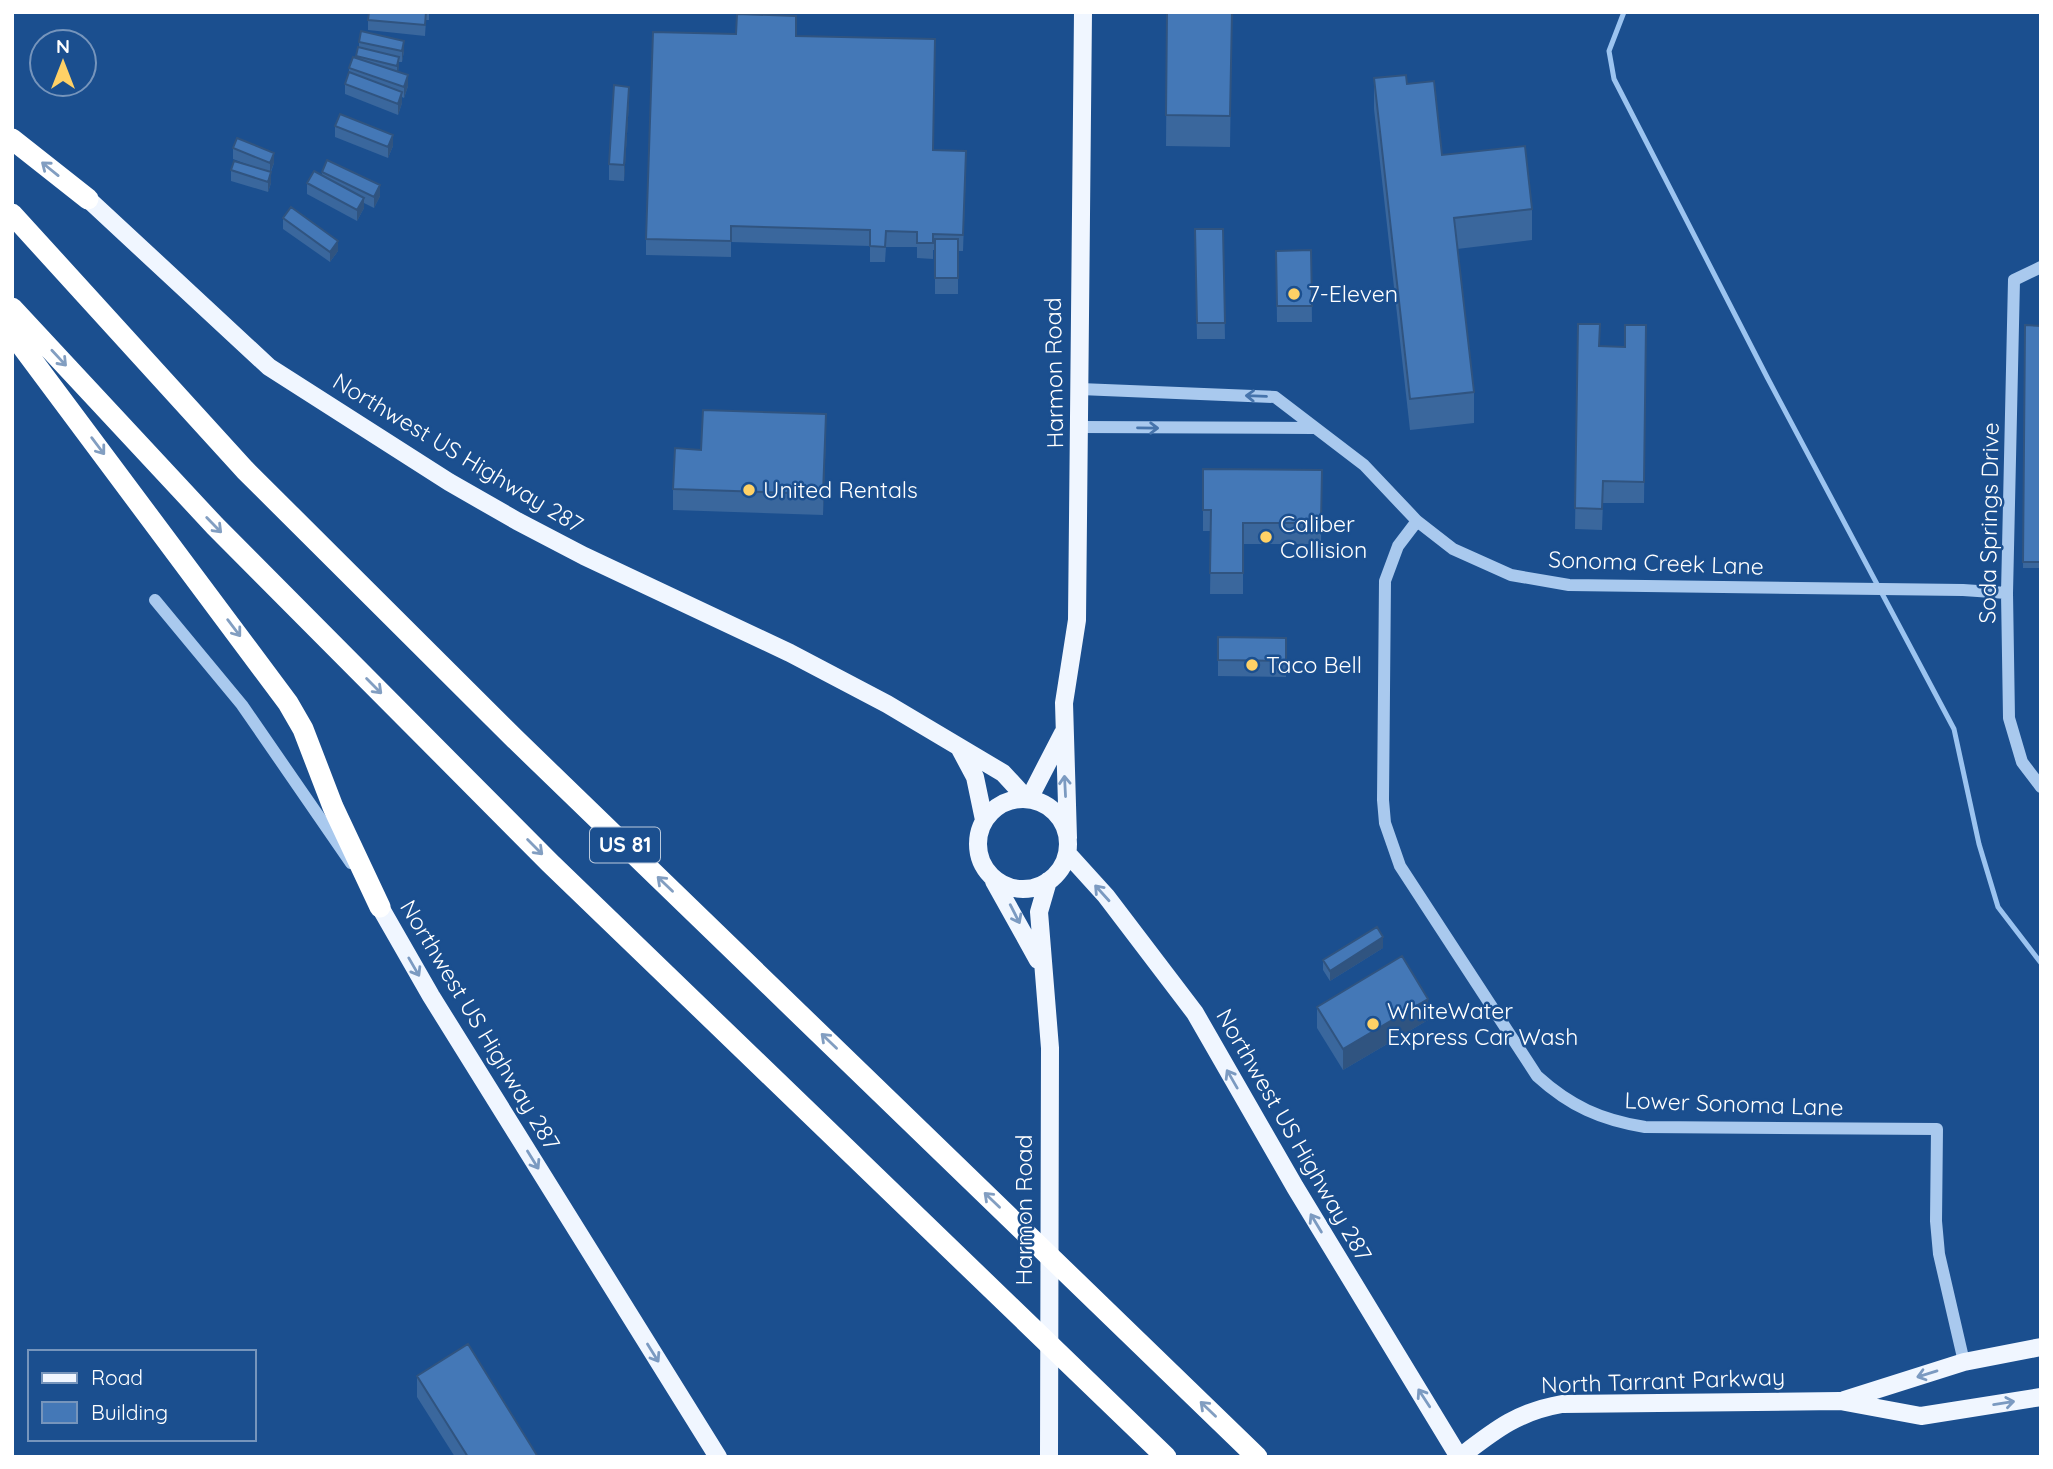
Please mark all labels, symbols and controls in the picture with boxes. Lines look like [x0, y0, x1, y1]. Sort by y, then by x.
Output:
north arrow [28, 28, 98, 98]
text: N [56, 34, 70, 58]
one-way arrow [41, 162, 60, 177]
place label: 7-Eleven [1308, 279, 1398, 308]
marker: 7-Eleven [1286, 286, 1302, 302]
street label: Harmon Road [1038, 297, 1069, 449]
one-way arrow [50, 349, 67, 366]
street label: Northwest US Highway 287 [328, 366, 589, 539]
one-way arrow [1245, 390, 1268, 403]
one-way arrow [1136, 421, 1159, 435]
street label: Soda Springs Drive [1972, 422, 2005, 624]
one-way arrow [91, 436, 106, 455]
place label: United Rentals [763, 475, 918, 504]
marker: United Rentals [741, 482, 757, 498]
place label: Caliber Collision [1280, 509, 1367, 564]
one-way arrow [205, 516, 222, 533]
marker: Caliber Collision [1258, 529, 1274, 545]
street label: Sonoma Creek Lane [1548, 544, 1764, 581]
one-way arrow [227, 618, 242, 637]
place label: Taco Bell [1266, 650, 1362, 679]
marker: Taco Bell [1244, 657, 1260, 673]
one-way arrow [366, 677, 383, 694]
one-way arrow [1059, 774, 1072, 797]
road number: US 81 [590, 828, 660, 862]
one-way arrow [526, 839, 543, 856]
one-way arrow [657, 875, 674, 892]
one-way arrow [1094, 885, 1111, 902]
street label: Northwest US Highway 287 [394, 894, 567, 1155]
one-way arrow [1008, 903, 1022, 924]
one-way arrow [407, 956, 421, 976]
place label: WhiteWater Express Car Wash [1387, 996, 1578, 1051]
street label: Northwest US Highway 287 [1210, 1003, 1379, 1266]
marker: WhiteWater Express Car Wash [1365, 1016, 1381, 1032]
one-way arrow [820, 1033, 837, 1050]
one-way arrow [1225, 1069, 1239, 1089]
street label: Lower Sonoma Lane [1624, 1085, 1844, 1122]
street label: Harmon Road [1009, 1135, 1038, 1285]
one-way arrow [526, 1150, 541, 1169]
one-way arrow [984, 1191, 1001, 1208]
one-way arrow [1309, 1214, 1323, 1234]
one-way arrow [647, 1343, 661, 1363]
legend [28, 1350, 256, 1441]
street label: North Tarrant Parkway [1541, 1362, 1785, 1399]
text: Road [91, 1364, 143, 1390]
one-way arrow [1916, 1369, 1938, 1381]
one-way arrow [1417, 1389, 1432, 1408]
one-way arrow [1992, 1396, 2015, 1409]
text: Building [91, 1399, 168, 1425]
one-way arrow [1200, 1401, 1217, 1418]

